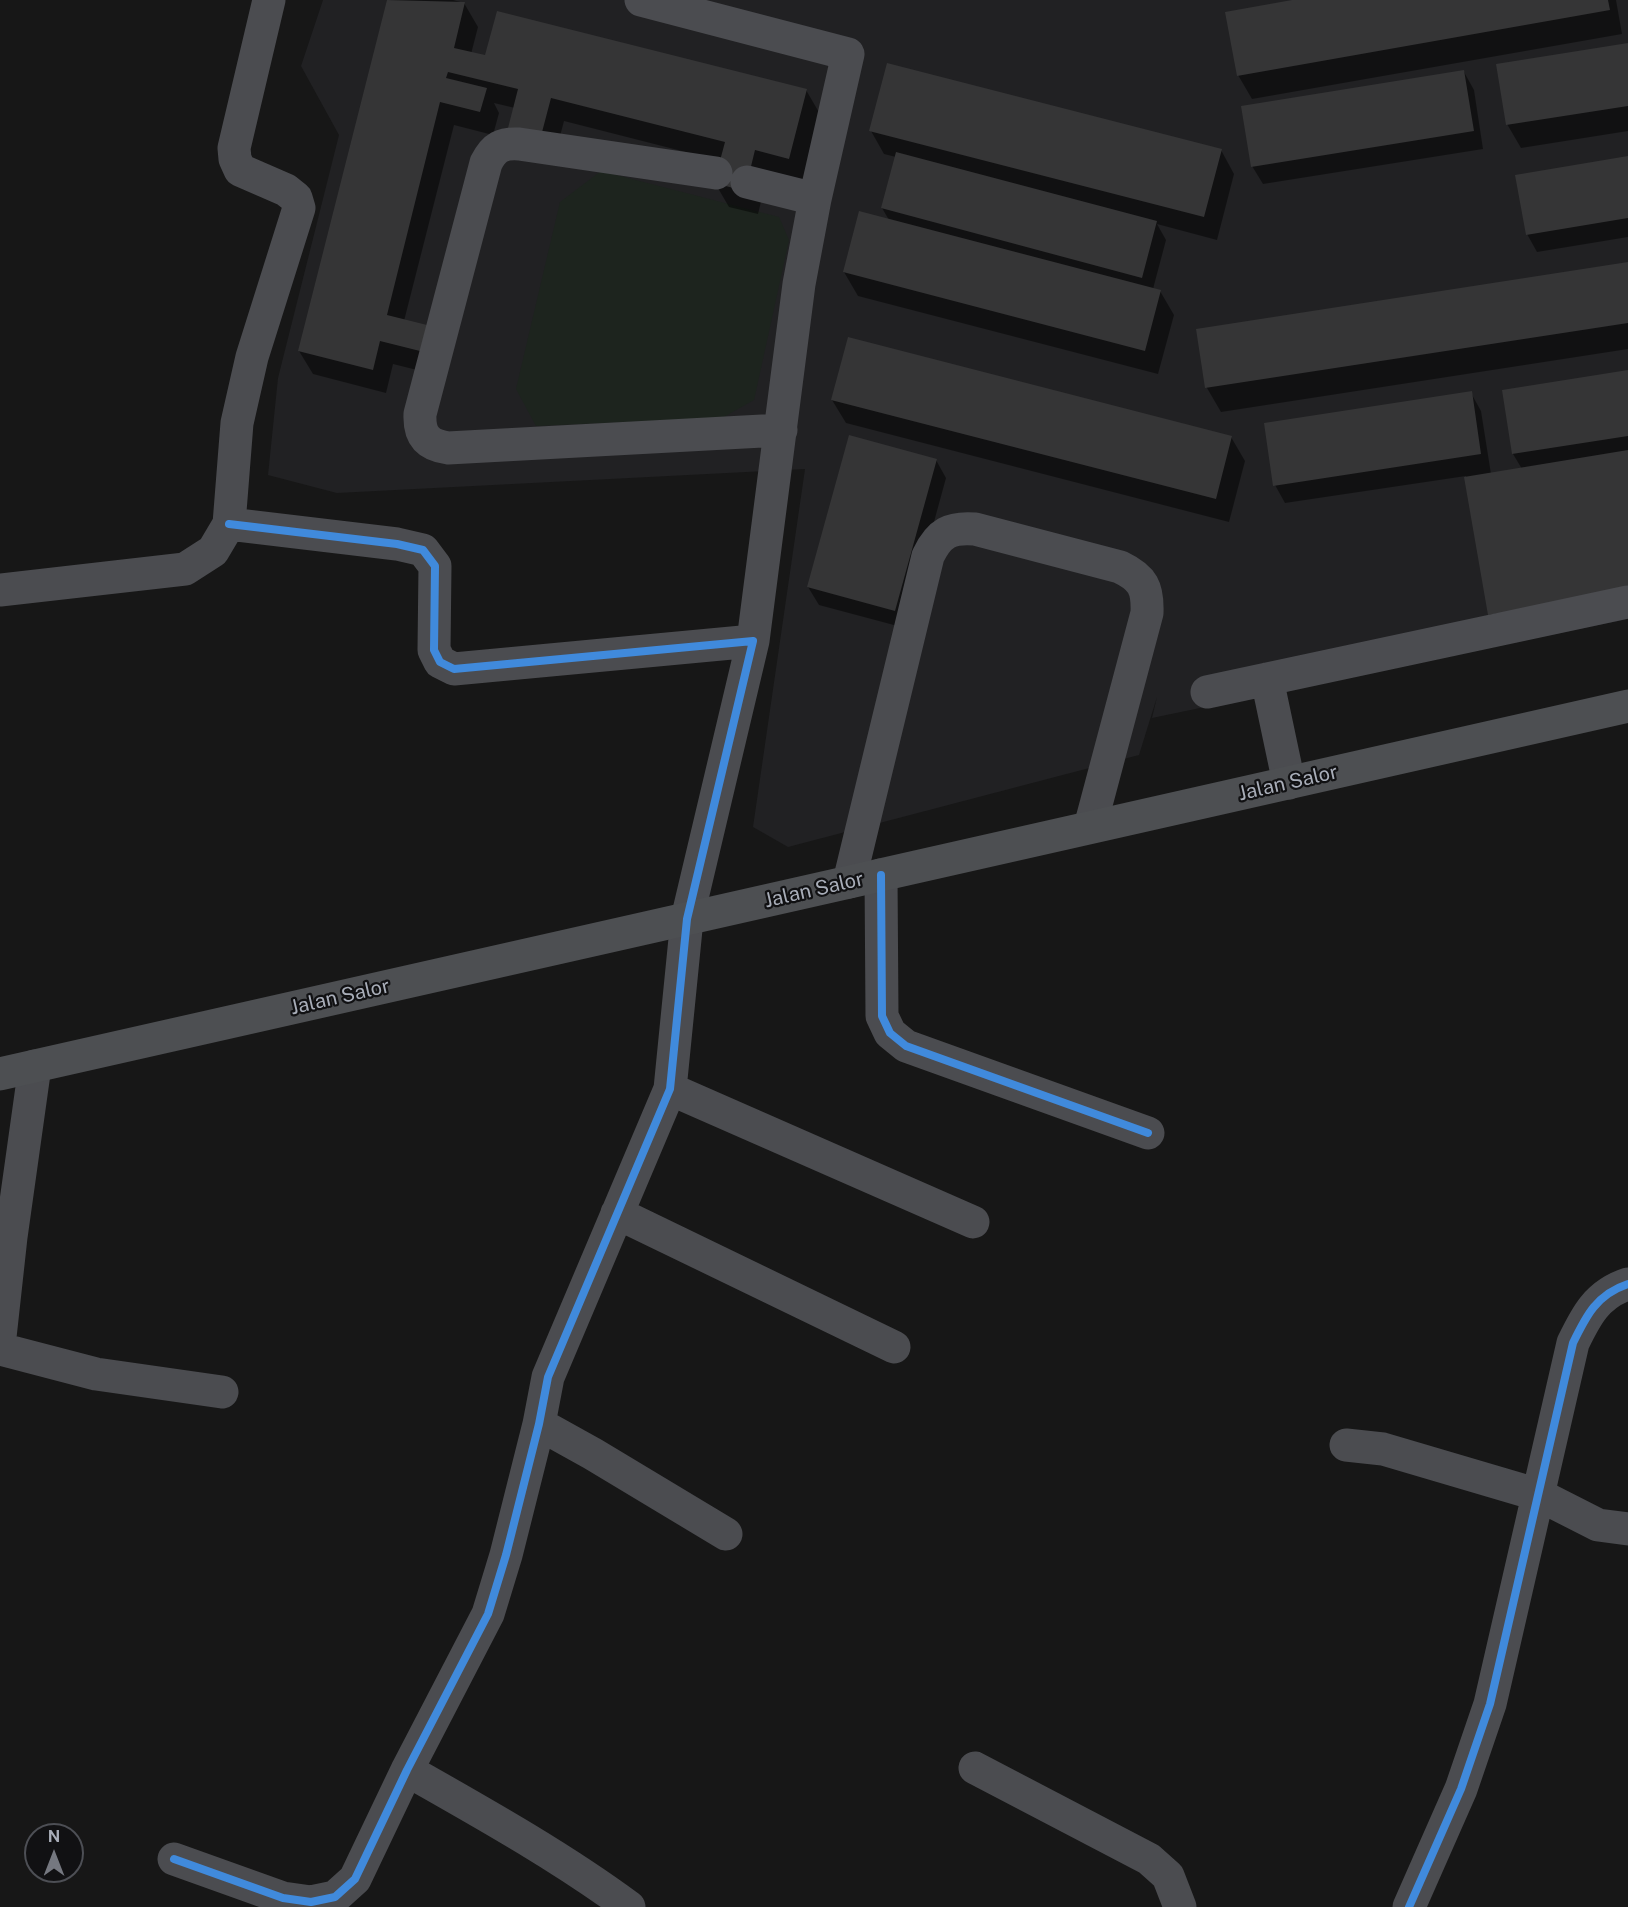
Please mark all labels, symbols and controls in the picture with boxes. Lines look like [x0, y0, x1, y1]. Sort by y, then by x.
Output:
street label: Jalan Salor [1236, 760, 1340, 806]
street label: Jalan Salor [762, 867, 866, 913]
street label: Jalan Salor [288, 974, 392, 1020]
north arrow [24, 1823, 84, 1883]
text: N [48, 1827, 60, 1846]

